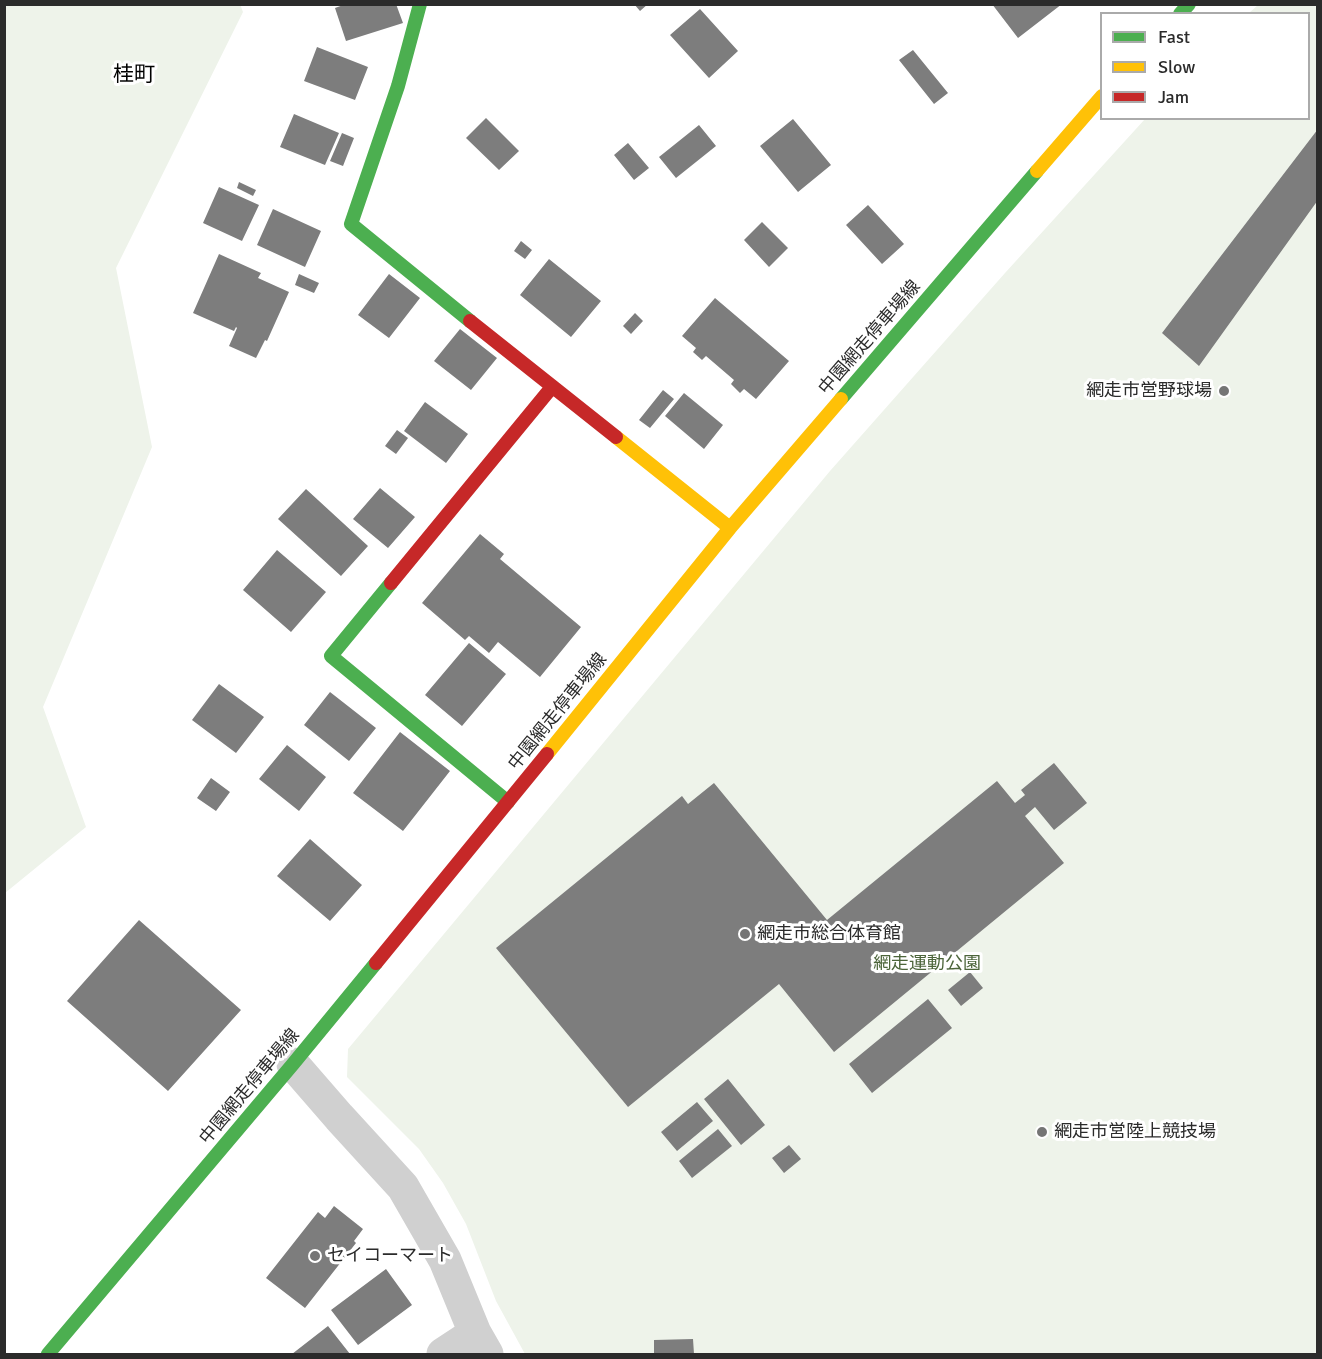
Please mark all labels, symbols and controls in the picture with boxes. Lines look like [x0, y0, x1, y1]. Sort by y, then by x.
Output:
legend [1100, 12, 1310, 120]
text: Fast [1158, 26, 1190, 48]
text: Slow [1158, 56, 1195, 78]
district label: 桂町 [113, 62, 155, 88]
text: Jam [1158, 86, 1189, 108]
street label: 中園網走停車場線 [815, 277, 925, 399]
place label: 網走市営野球場 [1086, 380, 1212, 402]
marker: 網走市営野球場 [1217, 384, 1231, 398]
street label: 中園網走停車場線 [504, 649, 612, 775]
place label: 網走市総合体育館 [757, 923, 901, 945]
marker: 網走市総合体育館 [738, 927, 752, 941]
park label: 網走運動公園 [873, 953, 981, 975]
street label: 中園網走停車場線 [195, 1025, 305, 1149]
place label: 網走市営陸上競技場 [1054, 1121, 1216, 1143]
marker: 網走市営陸上競技場 [1035, 1125, 1049, 1139]
place label: セイコーマート [327, 1245, 453, 1267]
marker: セイコーマート [308, 1249, 322, 1263]

